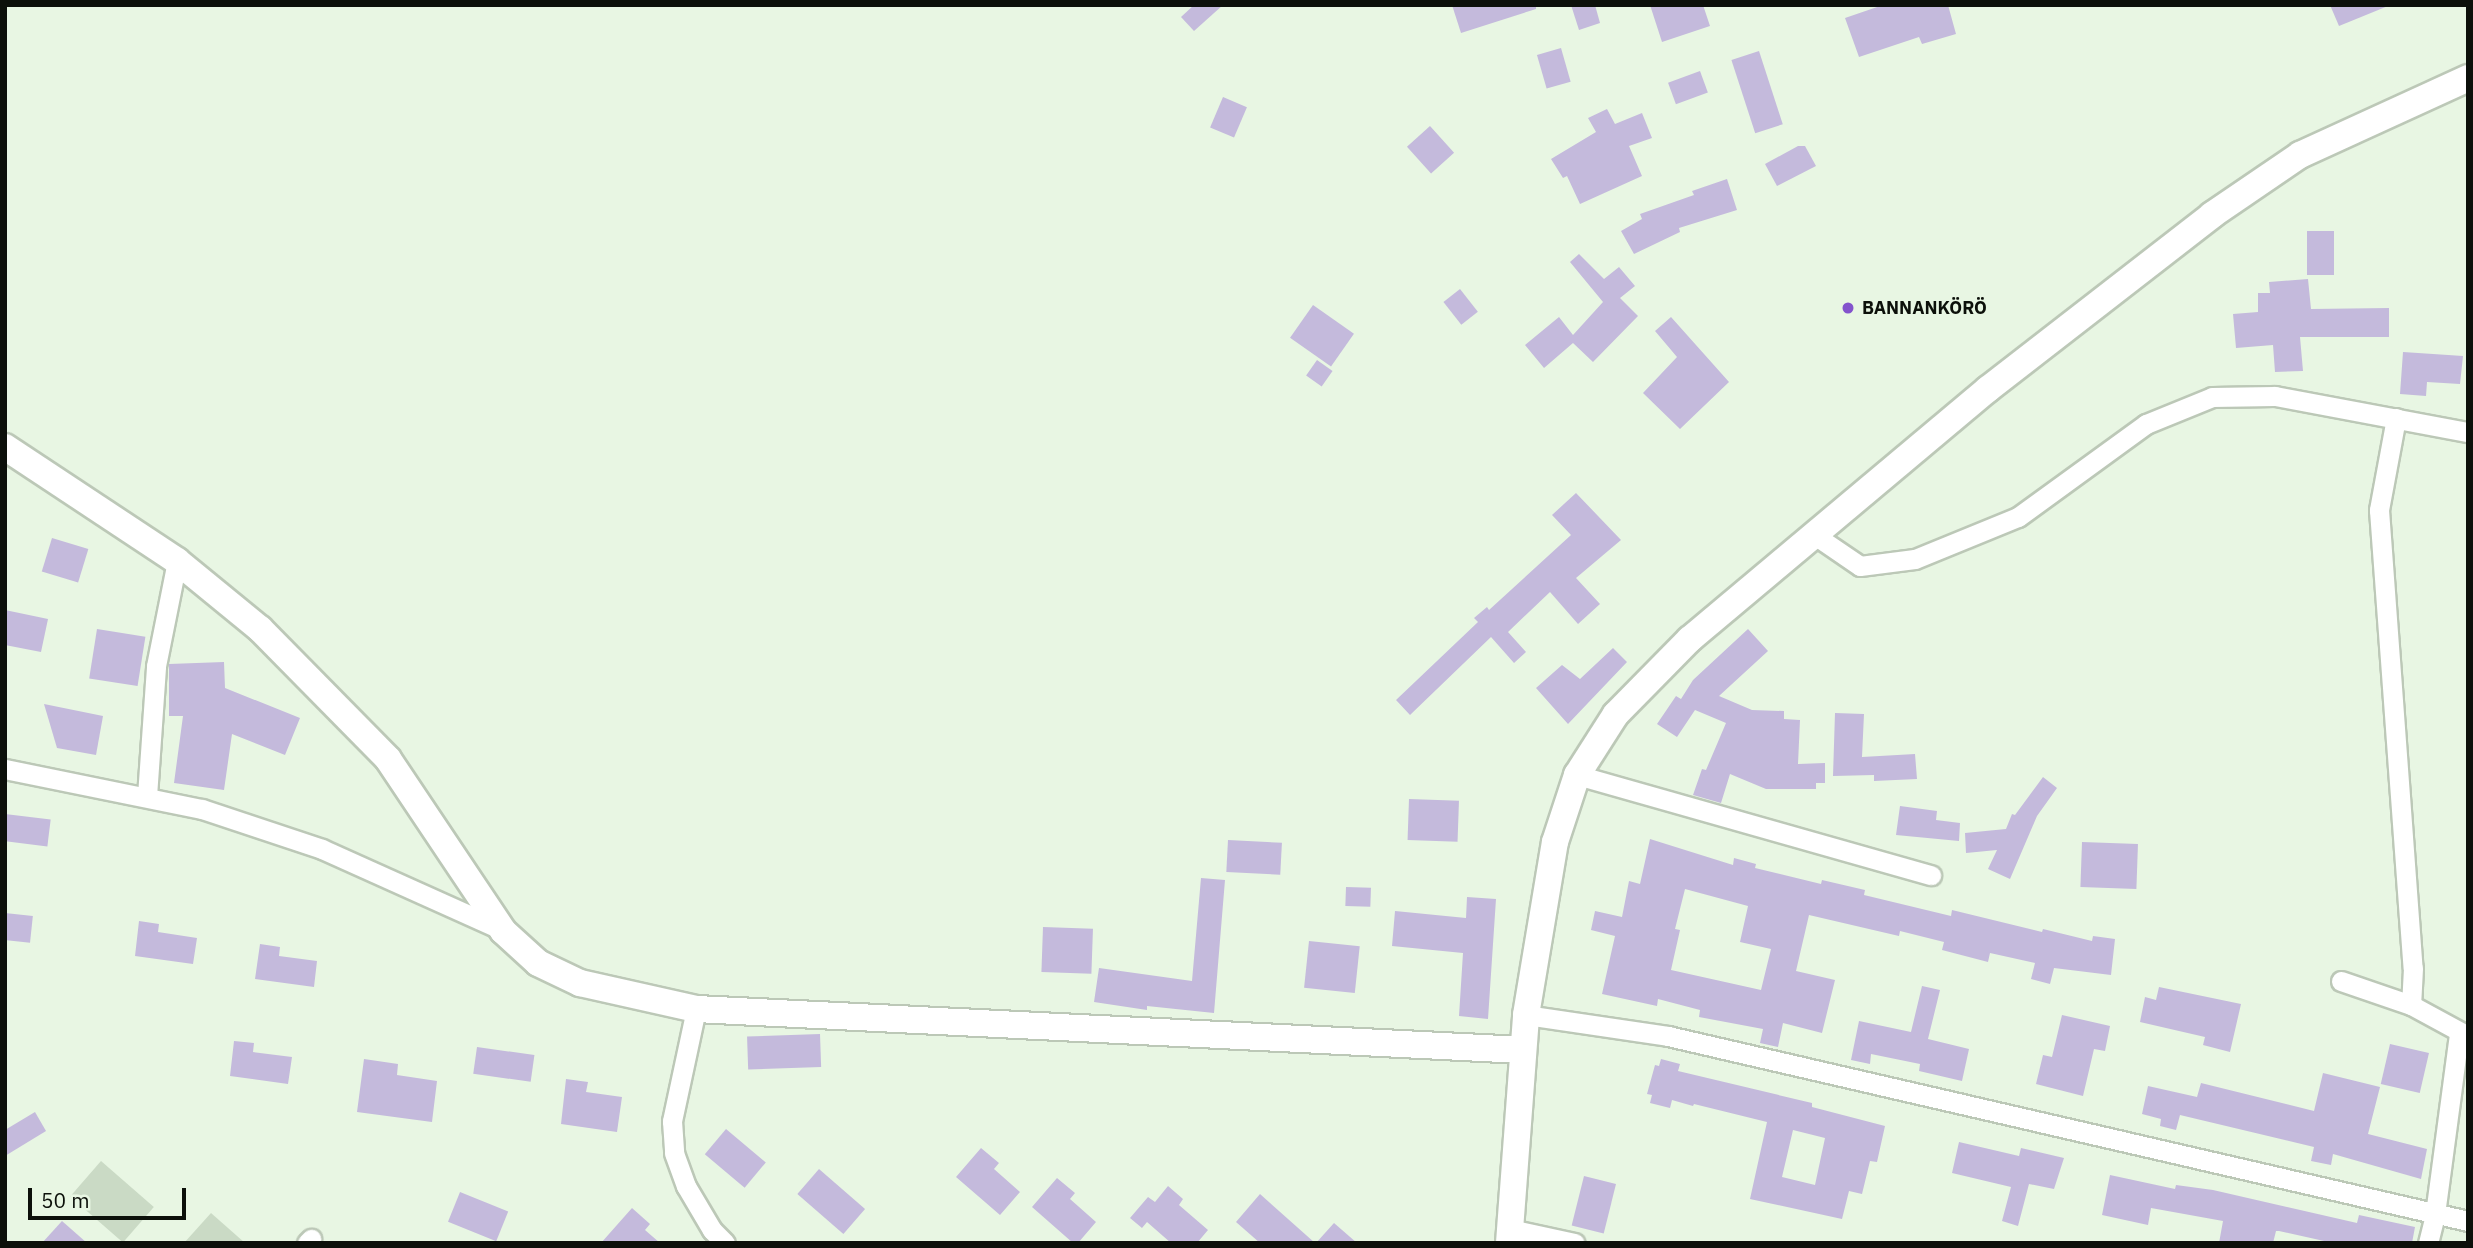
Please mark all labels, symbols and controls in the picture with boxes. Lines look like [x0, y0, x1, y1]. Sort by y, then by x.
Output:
place label: BANNANKÖRÖ [1862, 297, 1987, 319]
marker: BANNANKÖRÖ [1840, 300, 1856, 316]
scale bar [32, 1174, 189, 1218]
text: 50 m [41, 1186, 90, 1214]

